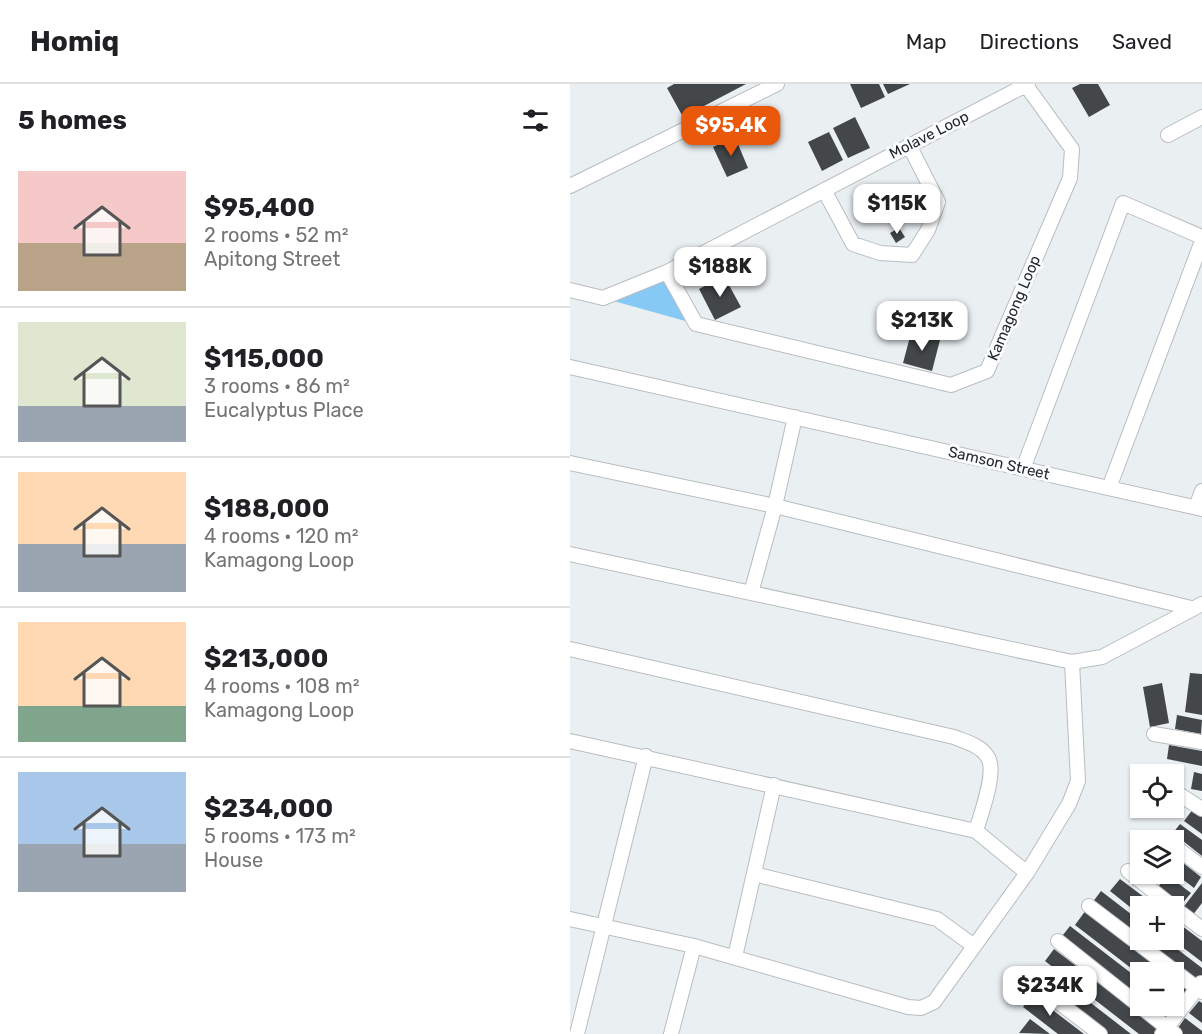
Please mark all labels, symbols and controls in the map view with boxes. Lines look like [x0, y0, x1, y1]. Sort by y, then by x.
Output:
text: Homiq [30, 25, 119, 58]
text: Map [906, 29, 947, 54]
text: Directions [980, 29, 1079, 54]
text: Saved [1112, 29, 1172, 54]
icon: filters [519, 104, 552, 137]
text: 5 homes [18, 105, 127, 136]
pin: $95.4K [682, 106, 780, 157]
street label: Molave Loop [886, 107, 972, 163]
text: $95.4K [695, 113, 767, 137]
pin: $115K [855, 184, 939, 235]
text: $115K [867, 191, 927, 215]
text: $95,400 [204, 192, 315, 223]
icon: home [66, 195, 138, 267]
text: 2 rooms · 52 m² [204, 223, 349, 247]
text: Apitong Street [204, 247, 340, 271]
pin: $188K [678, 247, 762, 298]
street label: Kamagong Loop [984, 253, 1044, 363]
text: $188K [688, 254, 752, 278]
pin: $213K [880, 301, 964, 352]
text: $213K [891, 308, 953, 332]
text: $115,000 [204, 343, 324, 374]
icon: home [66, 346, 138, 418]
text: 3 rooms · 86 m² [204, 374, 350, 398]
text: Eucalyptus Place [204, 398, 364, 422]
street label: Samson Street [947, 443, 1051, 483]
text: $188,000 [204, 493, 329, 524]
icon: home [66, 496, 138, 568]
text: 4 rooms · 120 m² [204, 524, 359, 548]
text: Kamagong Loop [204, 548, 354, 572]
text: $213,000 [204, 643, 328, 674]
icon: home [66, 646, 138, 718]
text: 4 rooms · 108 m² [204, 674, 360, 698]
text: Kamagong Loop [204, 698, 354, 722]
map controls [1130, 764, 1184, 1016]
button: locate [1130, 764, 1184, 818]
text: $234,000 [204, 793, 333, 824]
icon: home [66, 796, 138, 868]
text: 5 rooms · 173 m² [204, 824, 356, 848]
button: layers [1130, 830, 1184, 884]
text: House [204, 848, 263, 872]
button: + [1130, 896, 1184, 950]
button: − [1130, 962, 1184, 1016]
pin: $234K [1008, 966, 1092, 1017]
text: $234K [1017, 973, 1083, 997]

